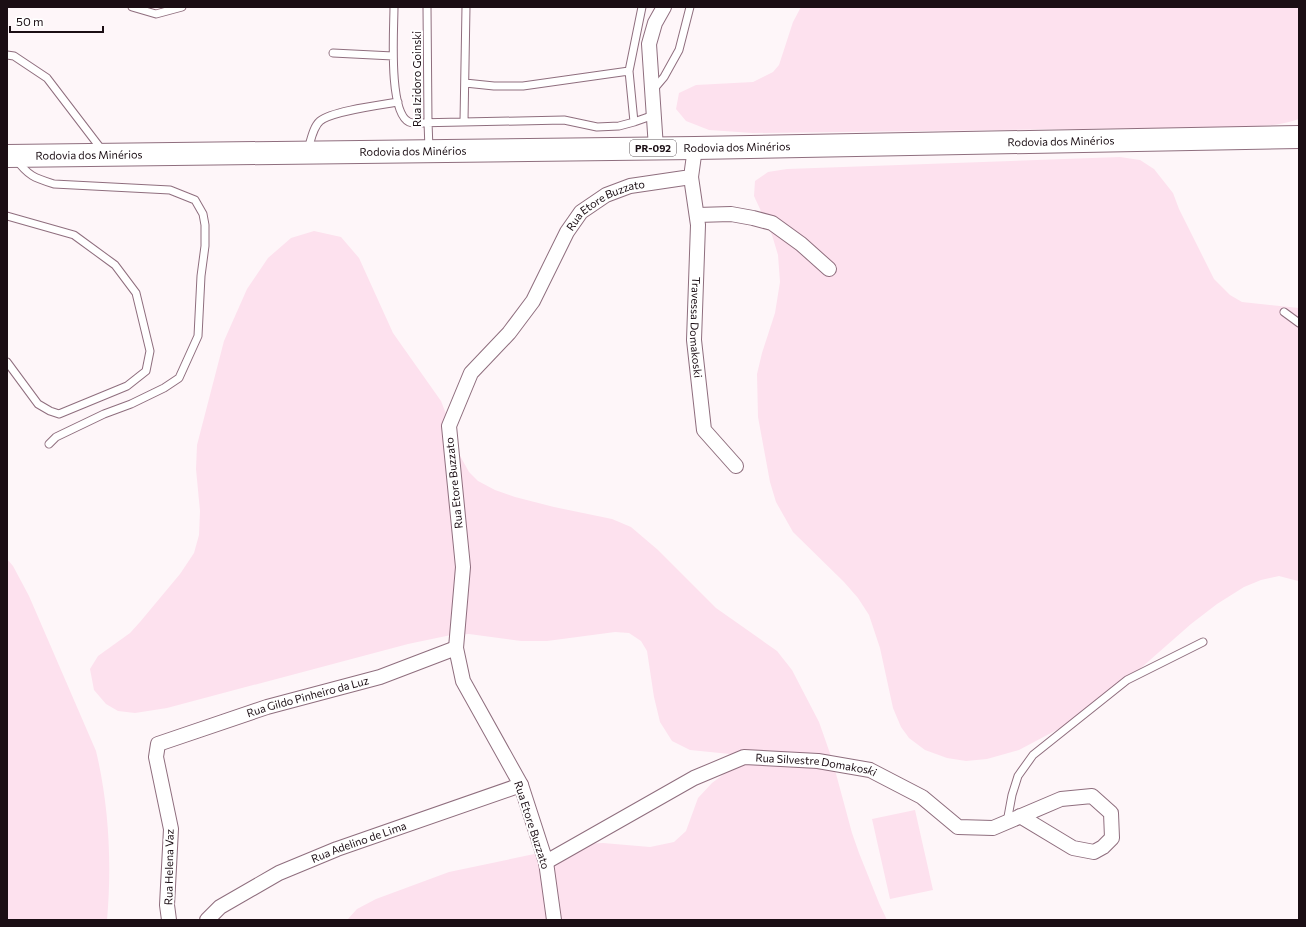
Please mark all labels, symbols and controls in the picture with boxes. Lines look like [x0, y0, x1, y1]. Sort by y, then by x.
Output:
scale bar [10, 8, 103, 34]
text: 50 m [16, 14, 44, 28]
street label: Rua Izidoro Goinski [410, 31, 423, 127]
street label: Rodovia dos Minérios [1007, 133, 1114, 148]
street label: Rodovia dos Minérios [683, 139, 790, 154]
road number: PR-092 [630, 140, 676, 156]
street label: Rodovia dos Minérios [359, 144, 466, 158]
street label: Rodovia dos Minérios [35, 147, 142, 162]
street label: Rua Etore Buzzato [563, 177, 646, 233]
street label: Travessa Domakoski [688, 277, 705, 379]
street label: Rua Etore Buzzato [442, 436, 465, 529]
street label: Rua Gildo Pinheiro da Luz [245, 673, 371, 719]
street label: Rua Silvestre Domakoski [755, 751, 880, 779]
street label: Rua Etore Buzzato [512, 779, 553, 871]
street label: Rua Adelino de Lima [309, 818, 408, 865]
street label: Rua Helena Vaz [161, 828, 176, 905]

